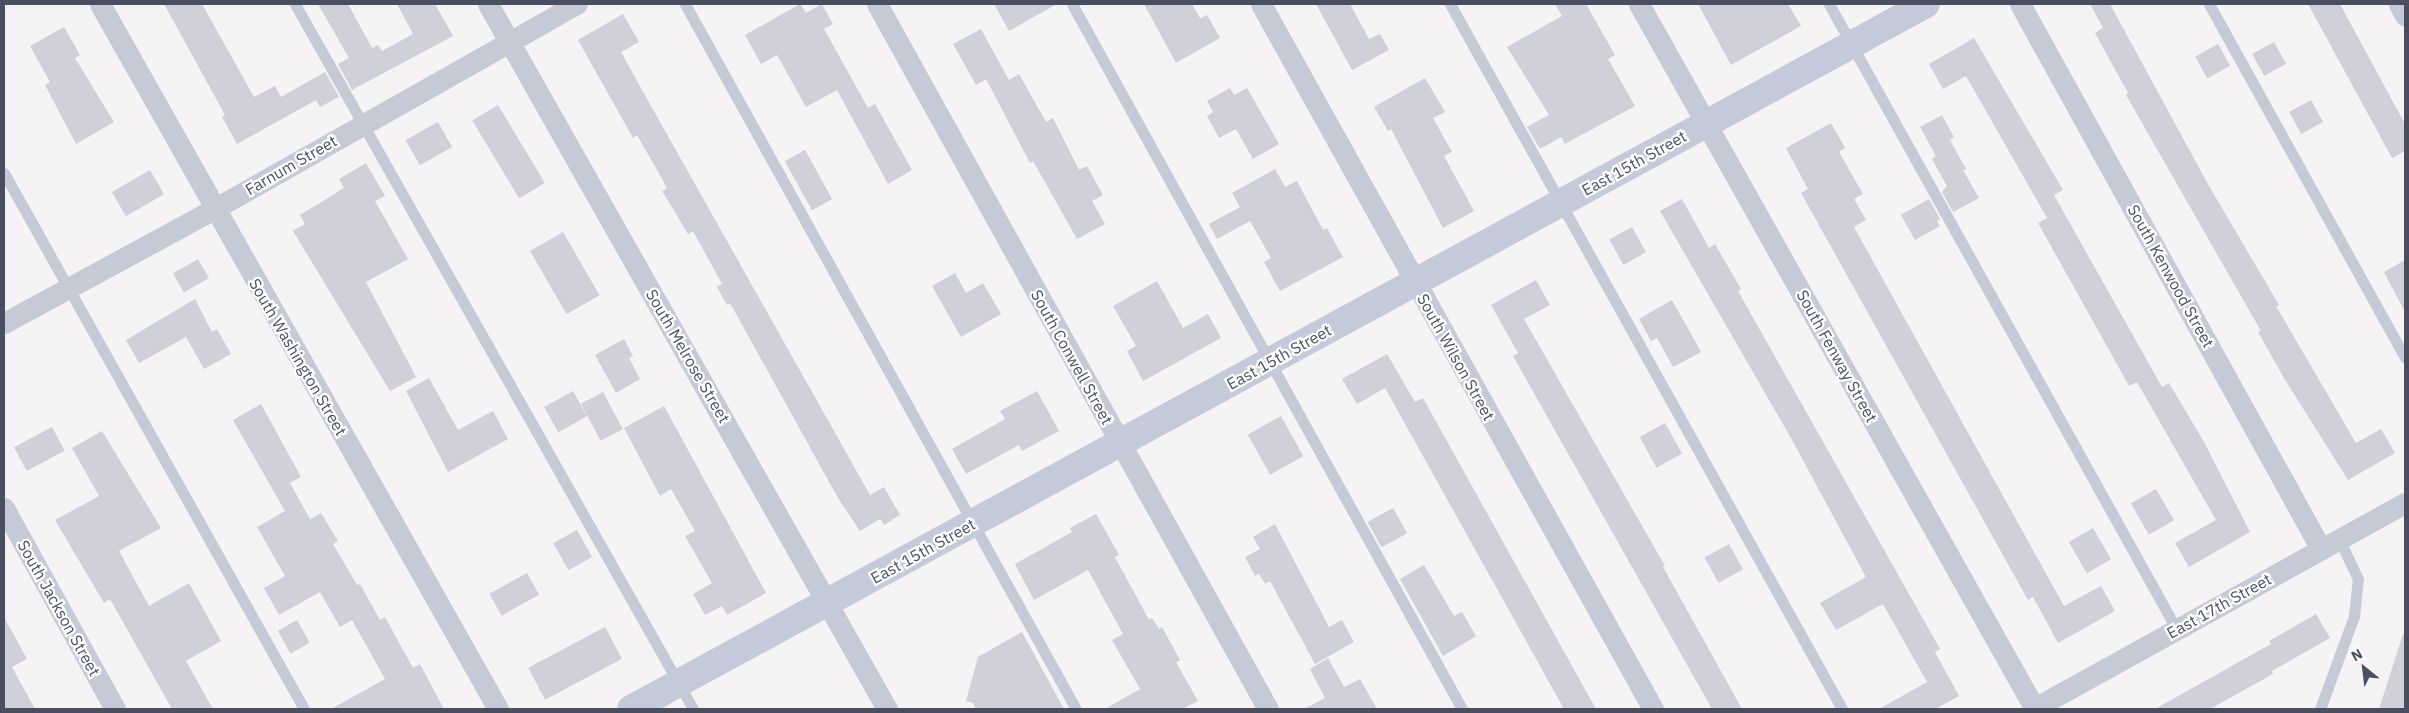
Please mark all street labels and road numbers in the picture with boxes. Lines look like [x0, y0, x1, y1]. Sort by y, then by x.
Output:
street label: East 15th Street [1578, 126, 1690, 200]
street label: Farnum Street [242, 131, 340, 199]
street label: South Kenwood Street [2124, 201, 2218, 351]
street label: South Washington Street [245, 275, 351, 439]
street label: South Melrose Street [642, 286, 734, 426]
street label: South Conwell Street [1027, 286, 1117, 428]
street label: South Fenway Street [1793, 286, 1881, 426]
street label: South Wilson Street [1413, 290, 1499, 424]
street label: East 15th Street [1223, 320, 1335, 394]
street label: East 15th Street [867, 514, 979, 588]
street label: South Jackson Street [14, 537, 104, 679]
street label: East 17th Street [2163, 569, 2275, 643]

